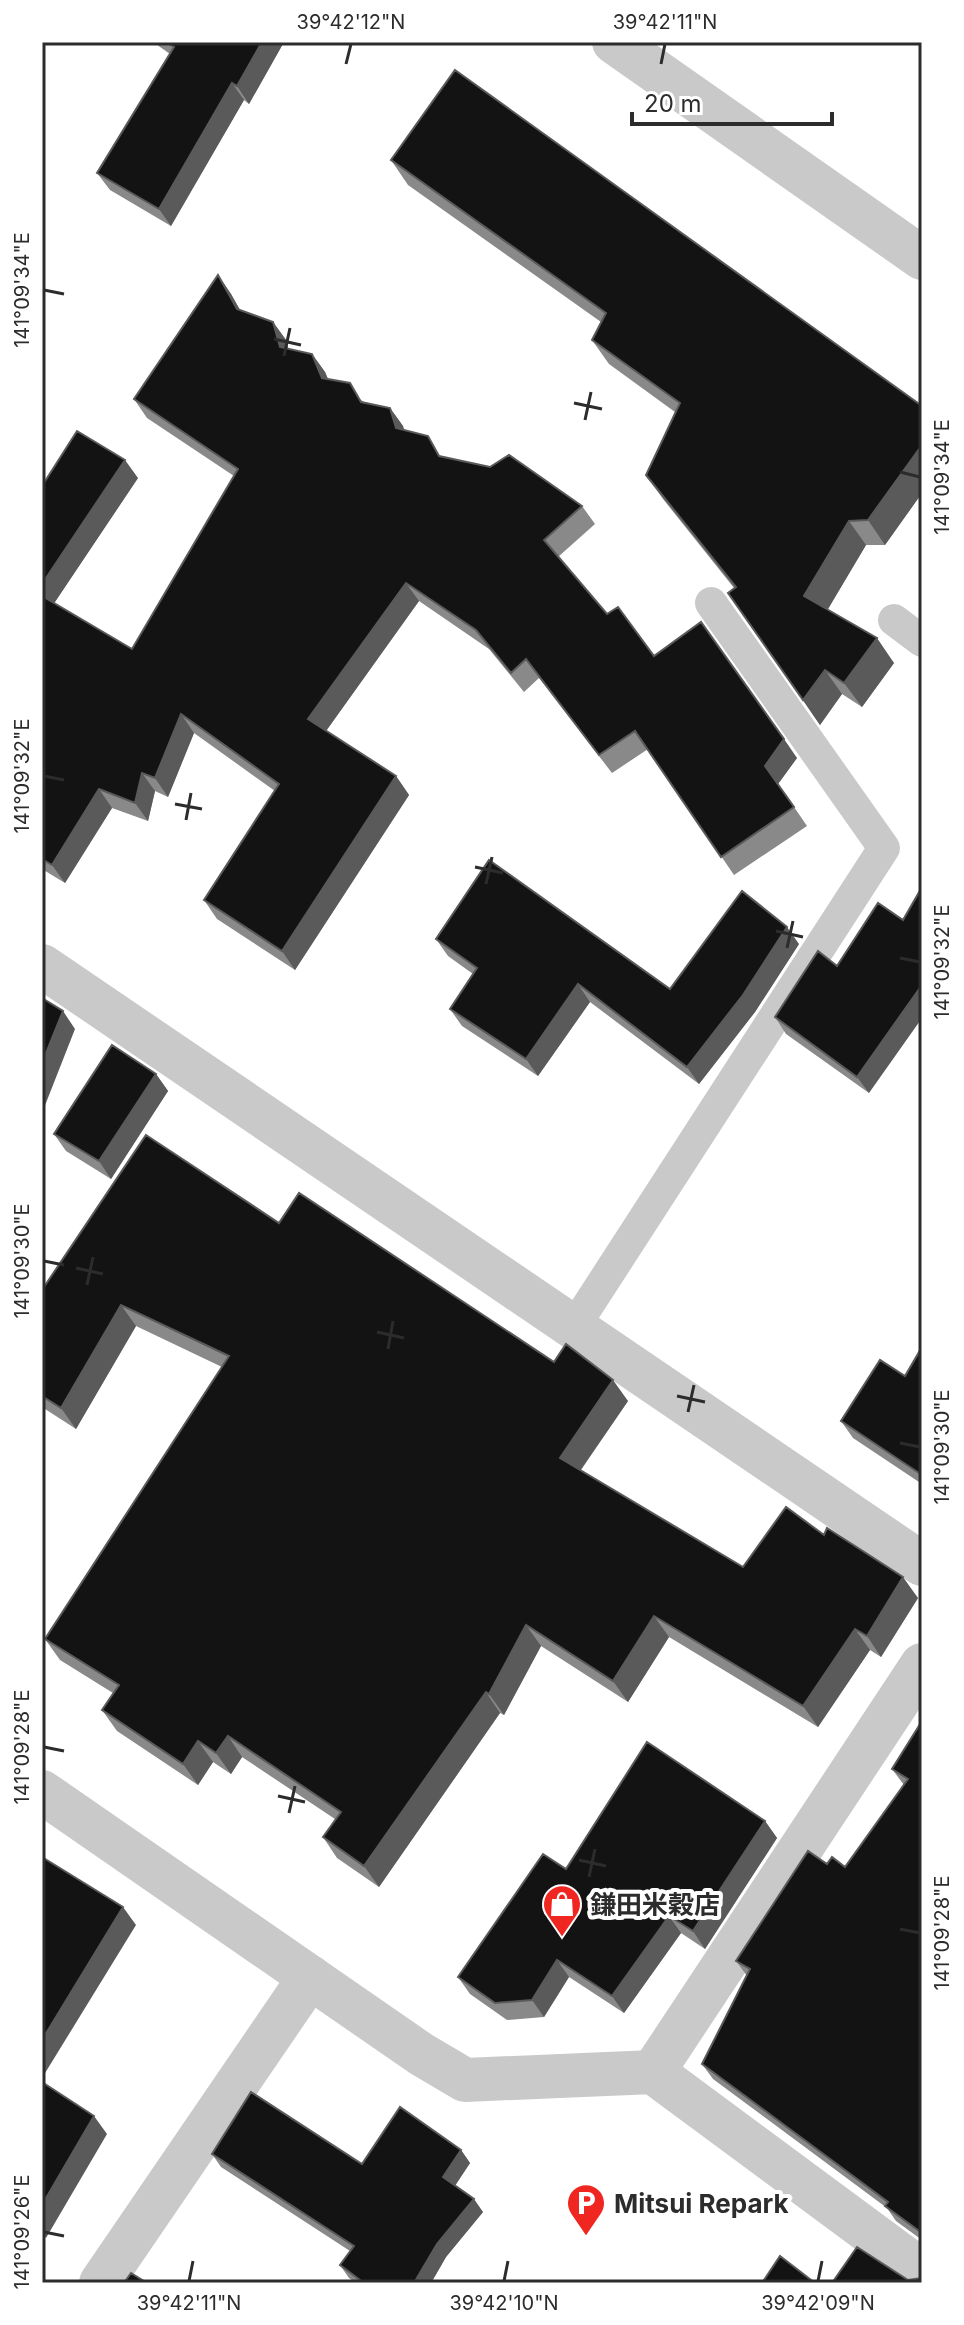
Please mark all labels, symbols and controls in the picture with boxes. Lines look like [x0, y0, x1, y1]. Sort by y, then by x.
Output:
text: 39°42'12"N [297, 10, 405, 34]
text: 39°42'11"N [613, 10, 717, 34]
scale bar [632, 76, 832, 126]
text: 20 m [644, 89, 702, 118]
text: 141°09'34"E [10, 232, 34, 348]
text: 141°09'34"E [930, 419, 954, 535]
text: 141°09'32"E [10, 719, 34, 833]
text: 141°09'32"E [930, 905, 954, 1019]
text: 141°09'30"E [10, 1203, 34, 1319]
text: 141°09'30"E [930, 1389, 954, 1505]
text: 141°09'28"E [10, 1690, 34, 1804]
text: 141°09'28"E [930, 1876, 954, 1990]
shop icon: 鎌田米穀店 [541, 1883, 583, 1938]
place label: 鎌田米穀店 [590, 1889, 720, 1920]
text: 141°09'26"E [10, 2175, 34, 2289]
parking icon: Mitsui Repark [565, 2182, 607, 2237]
place label: Mitsui Repark [614, 2188, 789, 2219]
text: 39°42'11"N [137, 2291, 241, 2315]
text: 39°42'10"N [449, 2291, 559, 2315]
text: 39°42'09"N [761, 2291, 875, 2315]

